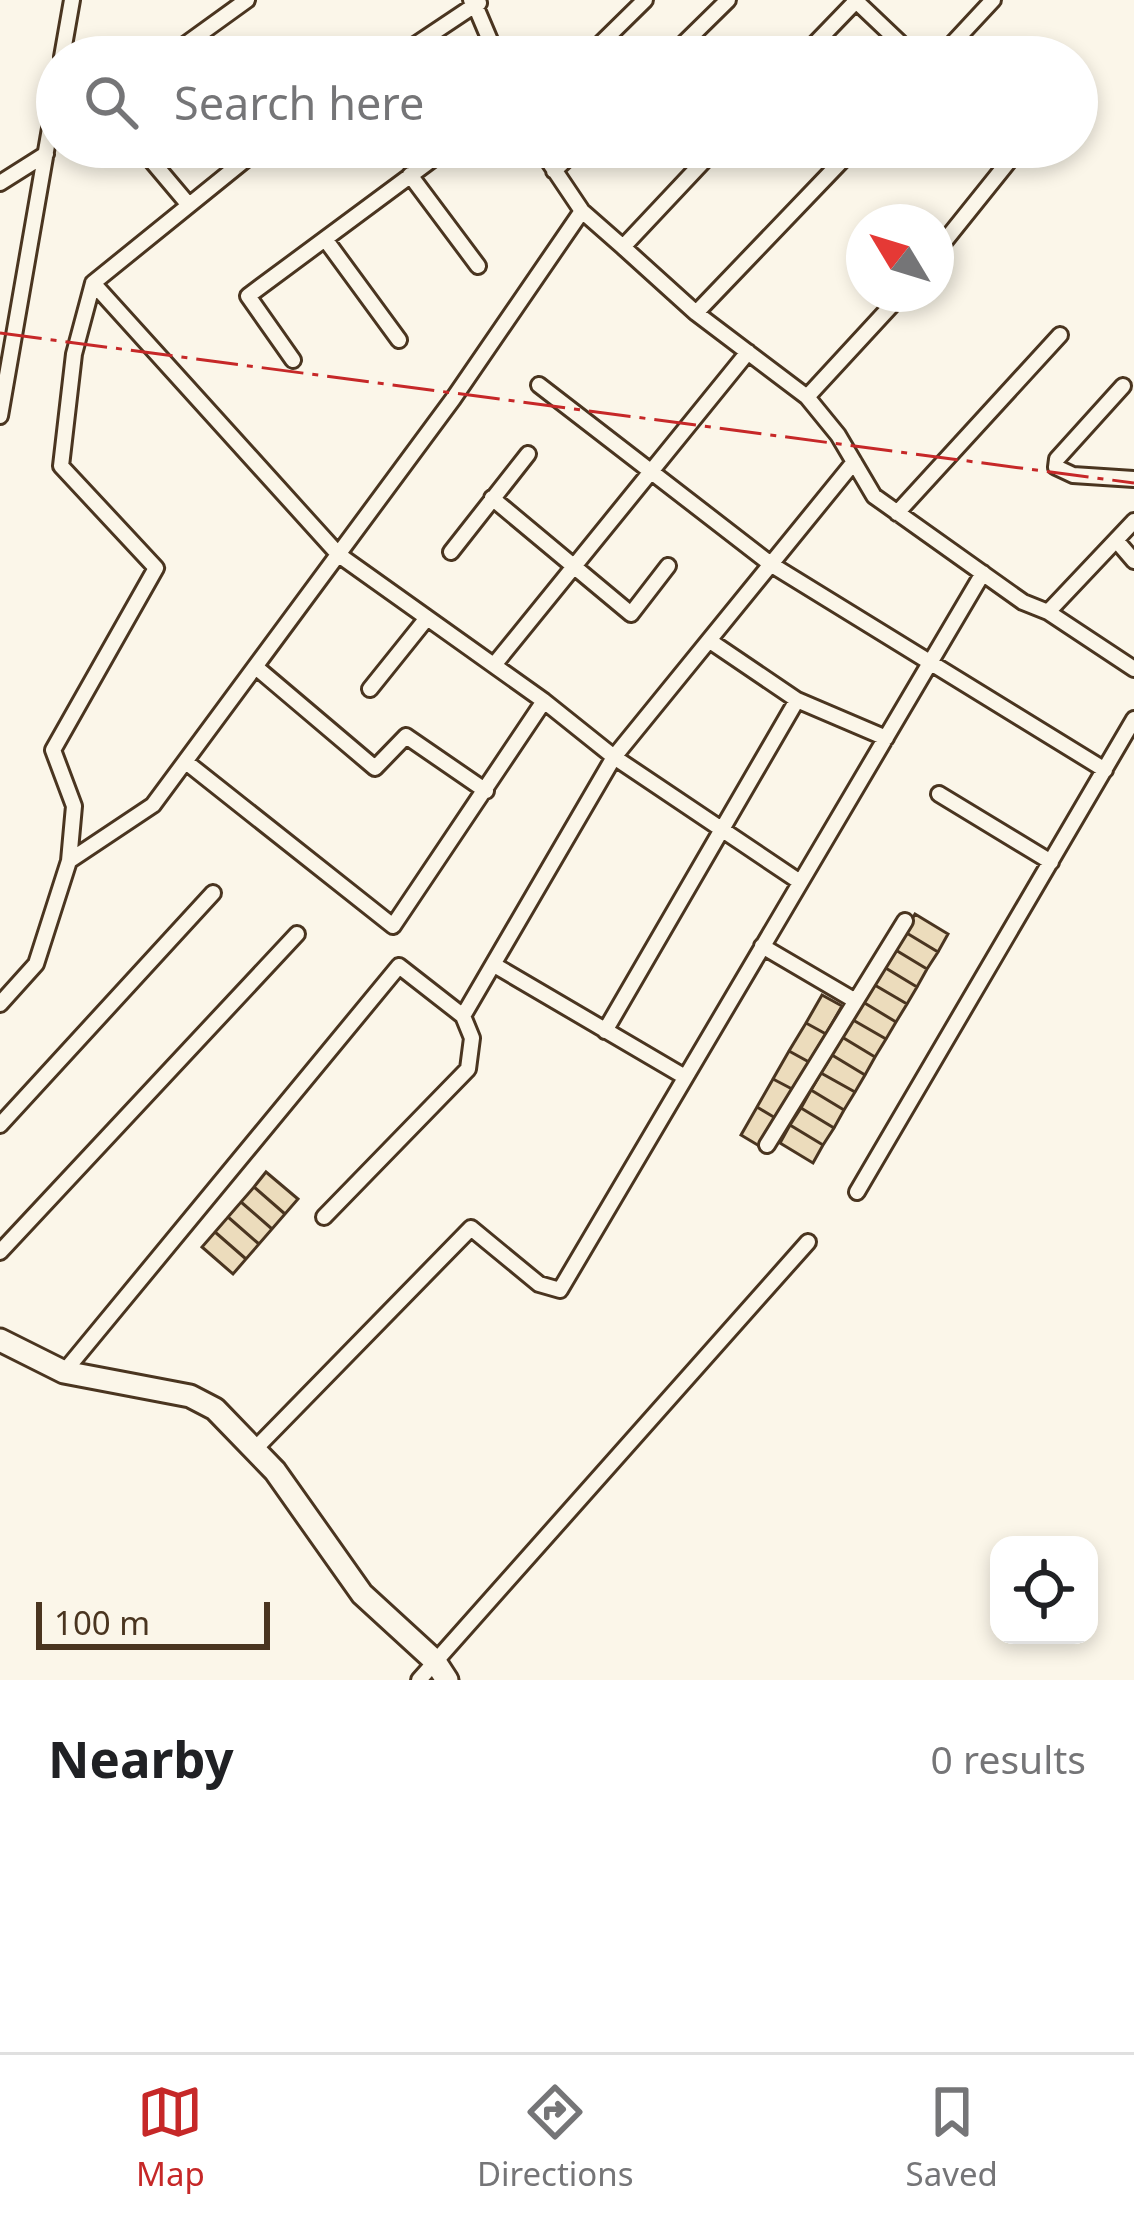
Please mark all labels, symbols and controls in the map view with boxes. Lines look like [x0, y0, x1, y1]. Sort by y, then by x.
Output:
search box [36, 36, 1098, 168]
icon: search [78, 69, 144, 135]
text: Search here [174, 72, 424, 133]
north arrow [846, 204, 954, 312]
map controls [990, 1536, 1098, 1644]
button: locate [990, 1536, 1098, 1644]
scale bar [36, 1596, 270, 1649]
text: 100 m [54, 1600, 150, 1645]
text: Nearby [48, 1723, 234, 1793]
text: 0 results [931, 1732, 1086, 1785]
tab: Map [136, 2079, 205, 2196]
tab: Directions [477, 2079, 634, 2196]
tab: Saved [906, 2079, 998, 2196]

